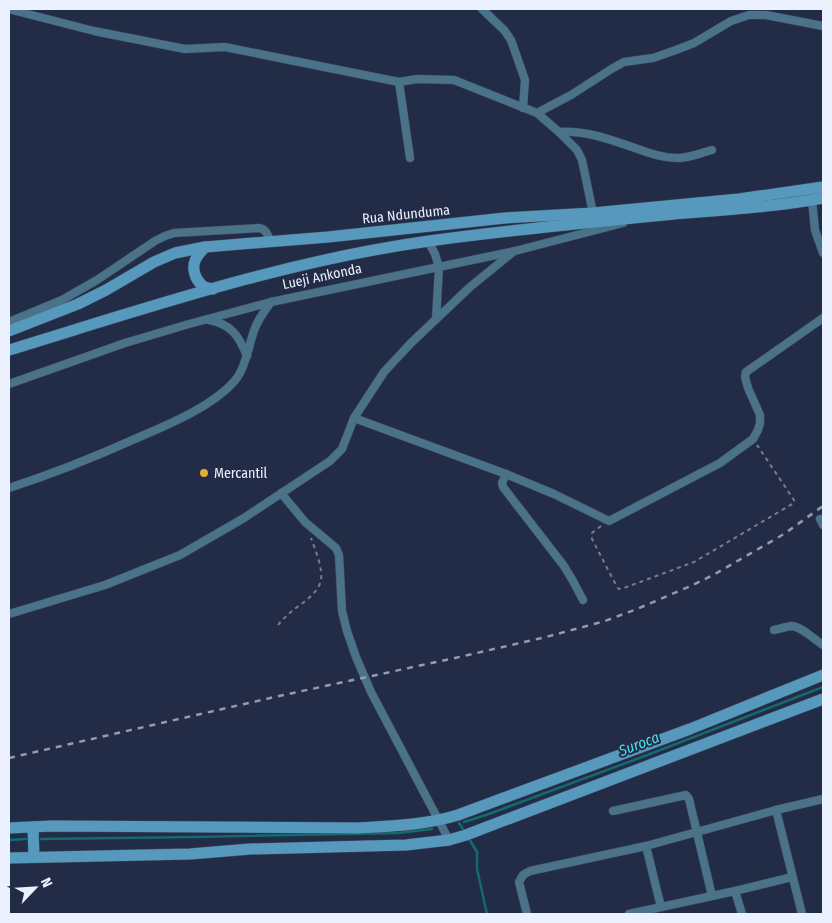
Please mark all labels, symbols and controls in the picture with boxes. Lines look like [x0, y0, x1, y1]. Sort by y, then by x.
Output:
street label: Rua Ndunduma [361, 201, 451, 228]
street label: Lueji Ankonda [281, 260, 364, 293]
place label: Mercantil [214, 465, 268, 482]
marker: Mercantil [198, 467, 210, 479]
water label: Suroca [615, 728, 662, 760]
north arrow [10, 863, 60, 913]
text: N [37, 875, 56, 890]

